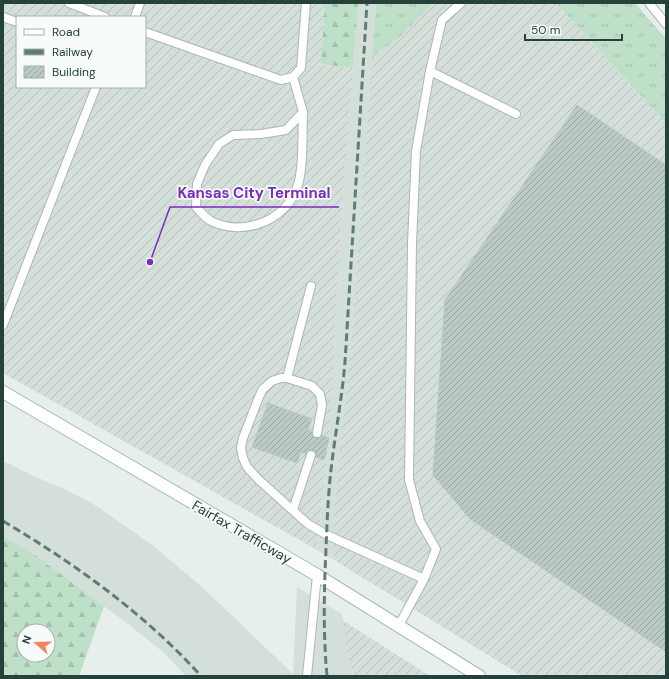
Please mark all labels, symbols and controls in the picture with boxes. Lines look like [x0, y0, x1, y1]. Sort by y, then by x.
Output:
legend [16, 16, 146, 88]
scale bar [525, 16, 622, 42]
text: 50 m [531, 22, 560, 38]
text: Road [52, 24, 80, 40]
text: Railway [52, 44, 93, 60]
text: Building [52, 64, 96, 80]
callout: Kansas City Terminal [170, 180, 339, 207]
text: Kansas City Terminal [178, 183, 330, 203]
street label: Fairfax Trafficway [189, 496, 295, 568]
north arrow [16, 623, 56, 663]
text: N [19, 633, 35, 646]

